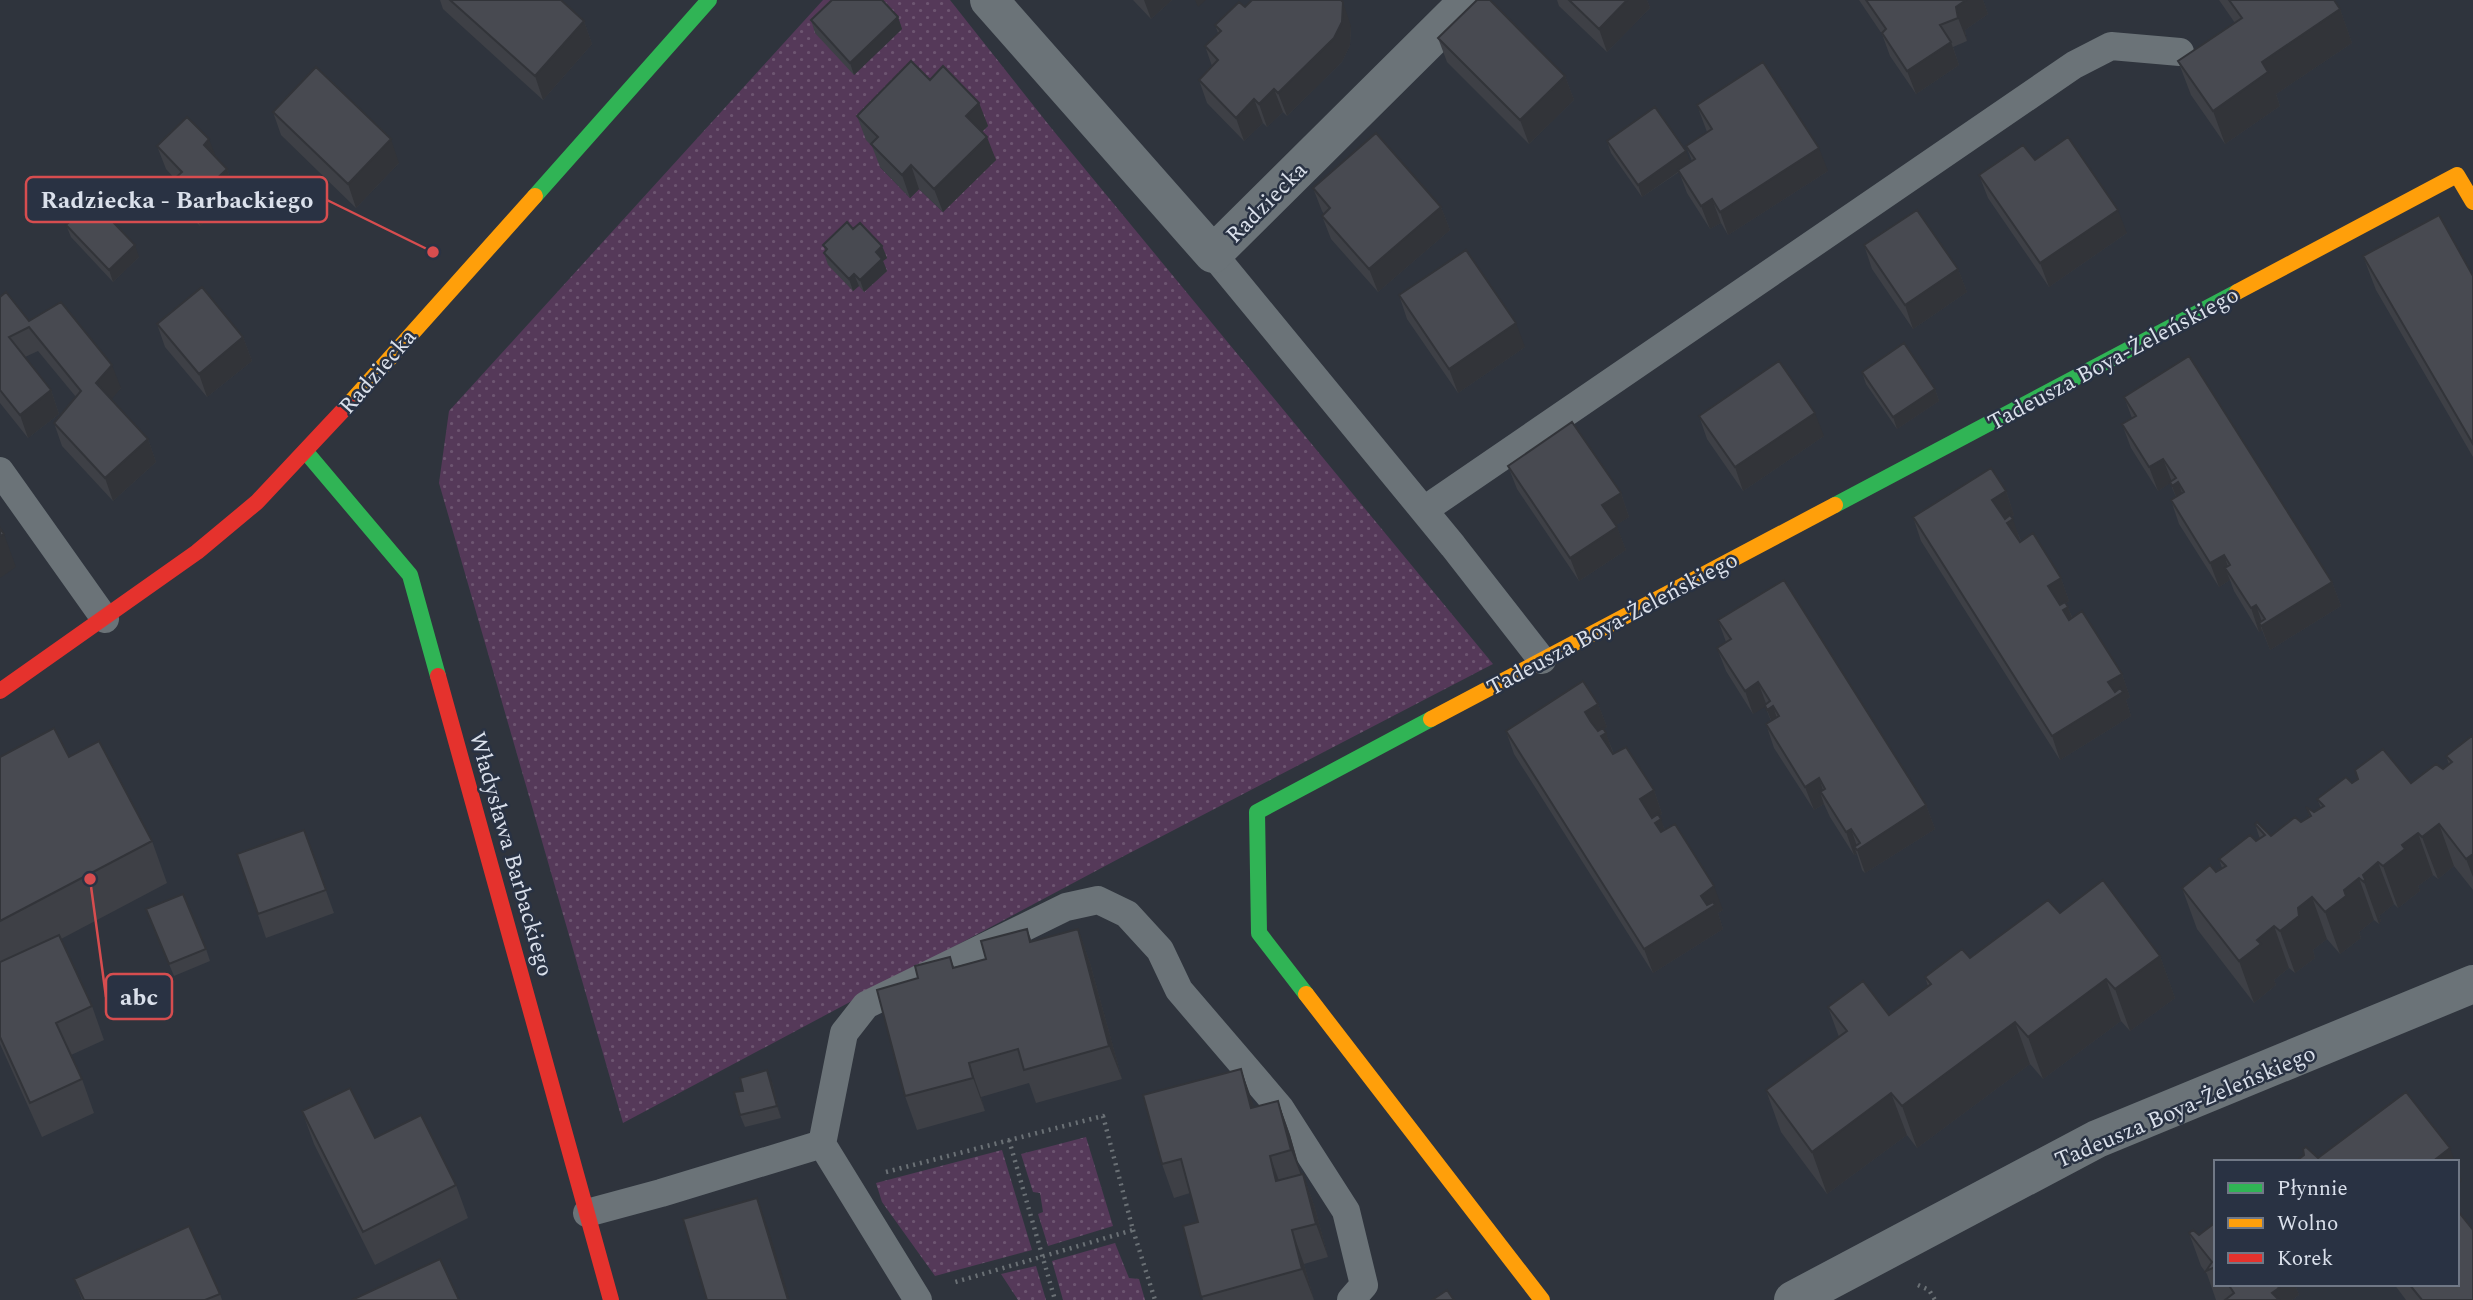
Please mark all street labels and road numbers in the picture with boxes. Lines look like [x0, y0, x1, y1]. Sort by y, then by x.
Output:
street label: Radziecka [1218, 154, 1316, 252]
street label: Tadeusza Boya-Żeleńskiego [1982, 278, 2246, 441]
street label: Radziecka [331, 321, 425, 423]
street label: Tadeusza Boya-Żeleńskiego [1481, 543, 1745, 706]
street label: Władysława Barbackiego [459, 728, 562, 981]
street label: Tadeusza Boya-Żeleńskiego [2050, 1036, 2322, 1178]

